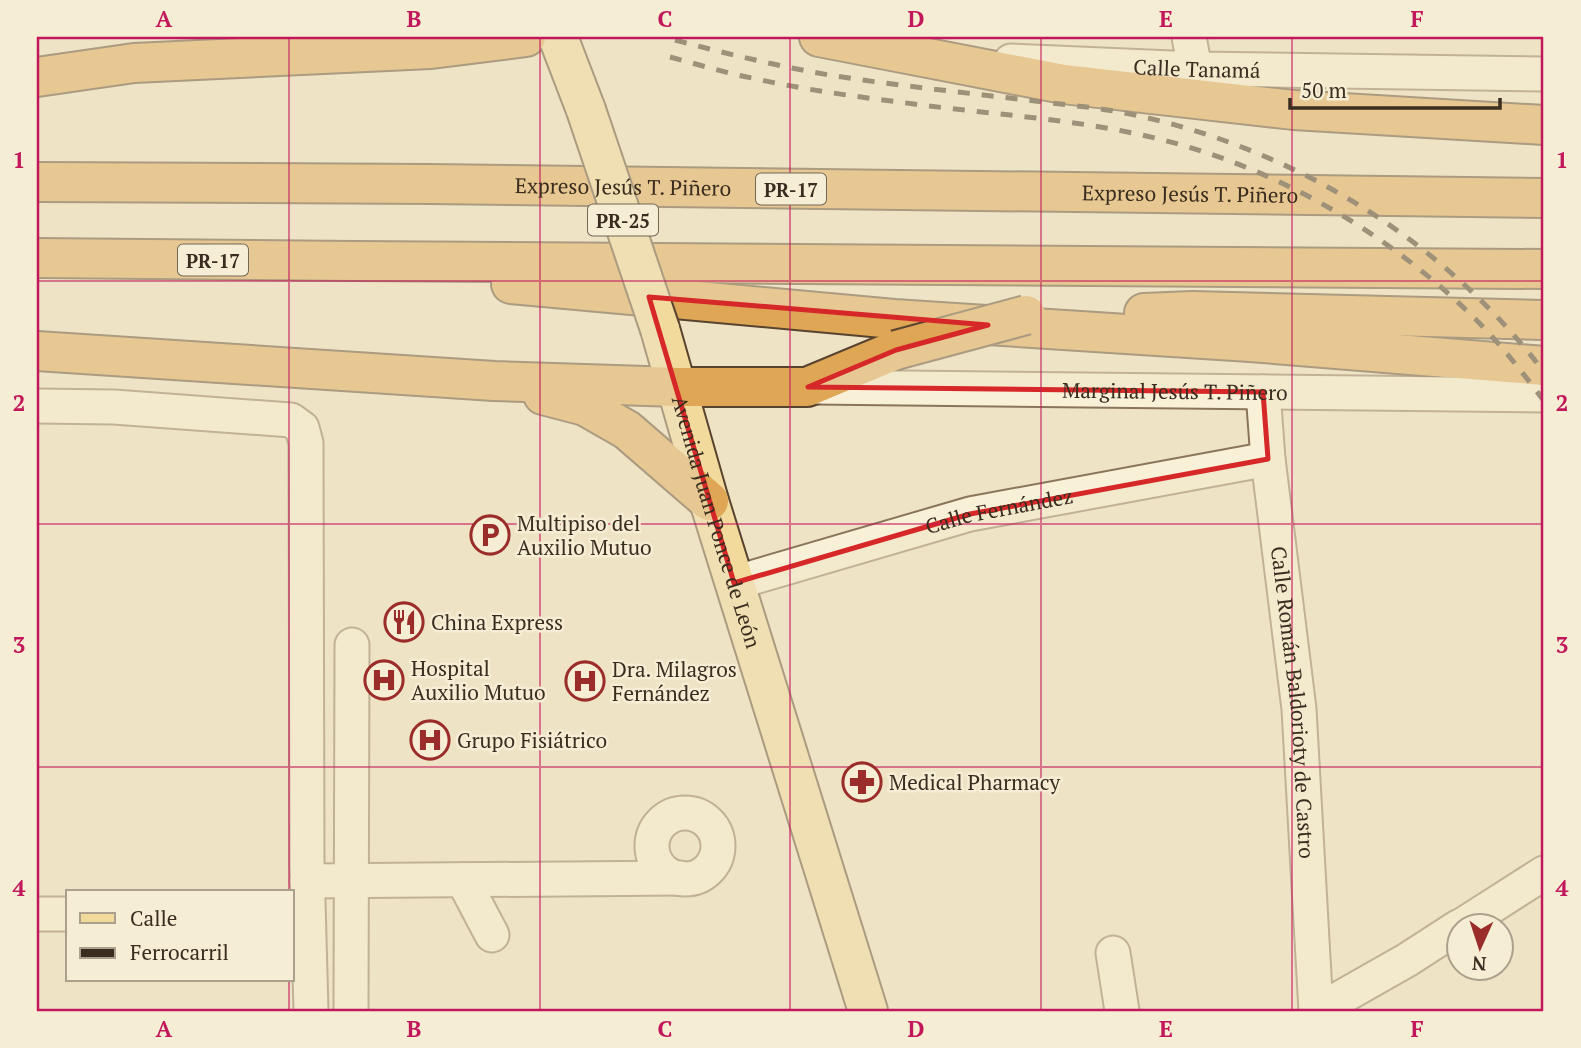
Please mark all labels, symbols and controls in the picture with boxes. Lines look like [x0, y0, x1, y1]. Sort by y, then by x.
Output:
text: A [156, 3, 173, 34]
text: B [407, 3, 422, 34]
text: C [658, 3, 673, 34]
text: D [908, 3, 925, 34]
text: E [1159, 3, 1173, 34]
text: F [1410, 3, 1424, 34]
street label: Calle Tanamá [1133, 52, 1261, 84]
scale bar [1290, 66, 1500, 110]
text: 50 m [1301, 76, 1347, 104]
text: 1 [13, 144, 26, 175]
text: 1 [1556, 144, 1569, 175]
street label: Expreso Jesús T. Piñero [515, 171, 731, 202]
road number: PR-17 [756, 174, 826, 204]
street label: Expreso Jesús T. Piñero [1082, 178, 1298, 209]
road number: PR-25 [588, 204, 658, 235]
road number: PR-17 [178, 244, 248, 276]
street label: Marginal Jesús T. Piñero [1062, 376, 1288, 406]
text: 2 [13, 387, 26, 418]
text: 2 [1556, 387, 1569, 418]
street label: Avenida Juan Ponce de León [666, 392, 768, 652]
street label: Calle Fernández [922, 481, 1075, 540]
place label: Multipiso del Auxilio Mutuo [517, 509, 652, 561]
parking icon: Multipiso del Auxilio Mutuo [469, 514, 511, 556]
street label: Calle Román Baldorioty de Castro [1265, 544, 1321, 859]
restaurant icon: China Express [383, 601, 425, 643]
place label: China Express [431, 608, 563, 636]
text: 3 [13, 629, 26, 660]
text: 3 [1556, 629, 1569, 660]
place label: Hospital Auxilio Mutuo [411, 654, 546, 706]
place label: Dra. Milagros Fernández [612, 655, 737, 707]
hospital icon: Hospital Auxilio Mutuo [363, 659, 405, 701]
hospital icon: Dra. Milagros Fernández [564, 660, 606, 702]
hospital icon: Grupo Fisiátrico [409, 719, 451, 761]
place label: Grupo Fisiátrico [457, 726, 607, 754]
pharmacy icon: Medical Pharmacy [841, 761, 883, 803]
place label: Medical Pharmacy [889, 768, 1061, 796]
text: 4 [13, 872, 26, 903]
text: 4 [1556, 872, 1569, 903]
legend [66, 890, 294, 982]
text: Calle [130, 904, 177, 932]
north arrow [1444, 912, 1514, 982]
text: Ferrocarril [130, 938, 229, 966]
text: N [1471, 952, 1487, 977]
text: A [156, 1013, 173, 1044]
text: B [407, 1013, 422, 1044]
text: C [658, 1013, 673, 1044]
text: D [908, 1013, 925, 1044]
text: E [1159, 1013, 1173, 1044]
text: F [1410, 1013, 1424, 1044]

